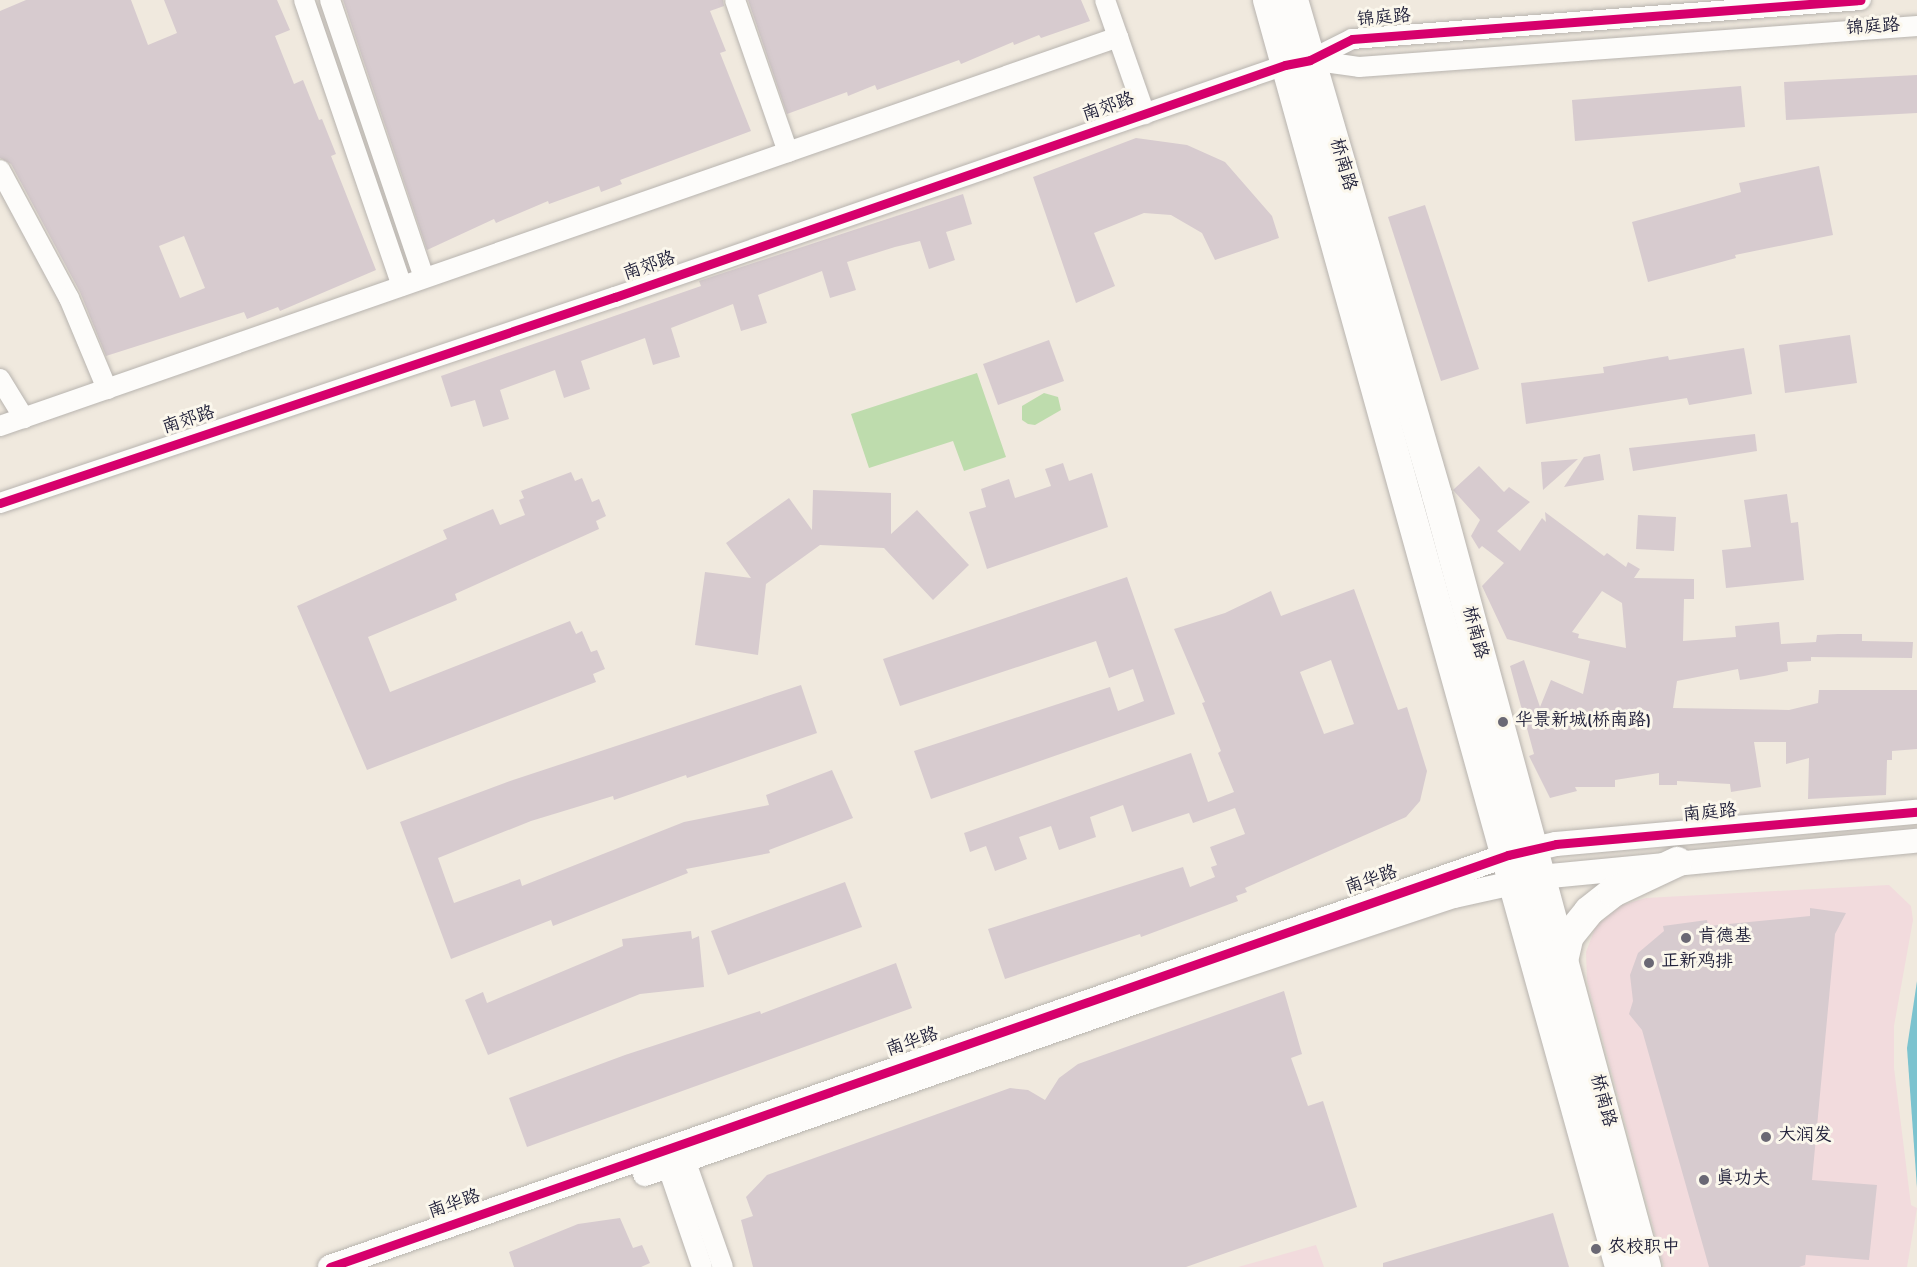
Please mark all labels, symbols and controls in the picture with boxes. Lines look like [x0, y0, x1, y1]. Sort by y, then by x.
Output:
street label: 锦庭路 [1356, 7, 1412, 33]
street label: 锦庭路 [1845, 16, 1901, 42]
street label: 南郊路 [1080, 90, 1138, 128]
street label: 桥南路 [1323, 136, 1359, 194]
street label: 南郊路 [621, 249, 679, 287]
street label: 南郊路 [160, 403, 218, 441]
street label: 桥南路 [1456, 604, 1490, 662]
place label: 华景新城(桥南路) [1515, 711, 1651, 733]
marker: 华景新城(桥南路) [1496, 715, 1510, 729]
street label: 南庭路 [1682, 802, 1738, 828]
street label: 南华路 [1343, 863, 1401, 901]
place label: 肯德基 [1698, 927, 1752, 949]
marker: 肯德基 [1679, 931, 1693, 945]
place label: 正新鸡排 [1661, 952, 1733, 974]
marker: 正新鸡排 [1642, 956, 1656, 970]
street label: 南华路 [884, 1025, 942, 1063]
street label: 桥南路 [1584, 1072, 1618, 1130]
place label: 大润发 [1778, 1126, 1832, 1148]
marker: 大润发 [1759, 1130, 1773, 1144]
place label: 真功夫 [1716, 1169, 1770, 1191]
marker: 真功夫 [1697, 1173, 1711, 1187]
street label: 南华路 [426, 1187, 484, 1225]
place label: 农校职中 [1608, 1238, 1680, 1260]
marker: 农校职中 [1589, 1242, 1603, 1256]

